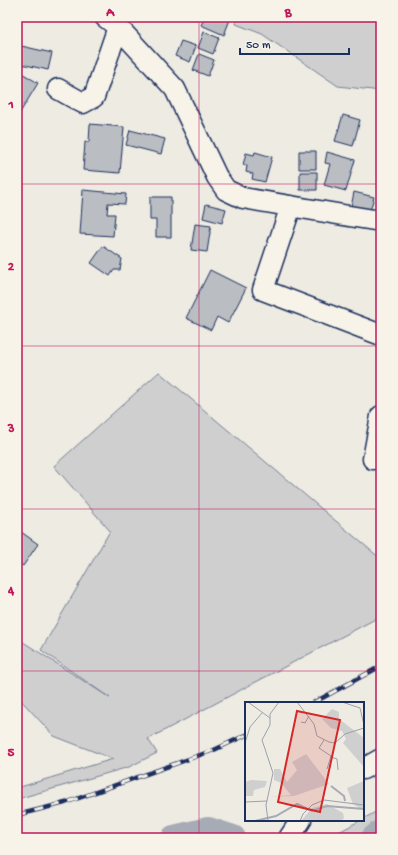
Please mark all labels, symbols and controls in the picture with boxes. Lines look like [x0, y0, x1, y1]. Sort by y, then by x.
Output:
text: A [105, 6, 115, 21]
text: B [284, 6, 293, 21]
scale bar [240, 30, 349, 56]
text: 50 m [246, 39, 271, 53]
text: 1 [7, 98, 14, 113]
text: 2 [8, 260, 15, 275]
text: 3 [7, 422, 15, 437]
text: 4 [7, 584, 15, 599]
inset map [245, 702, 364, 821]
text: 5 [8, 746, 15, 761]

